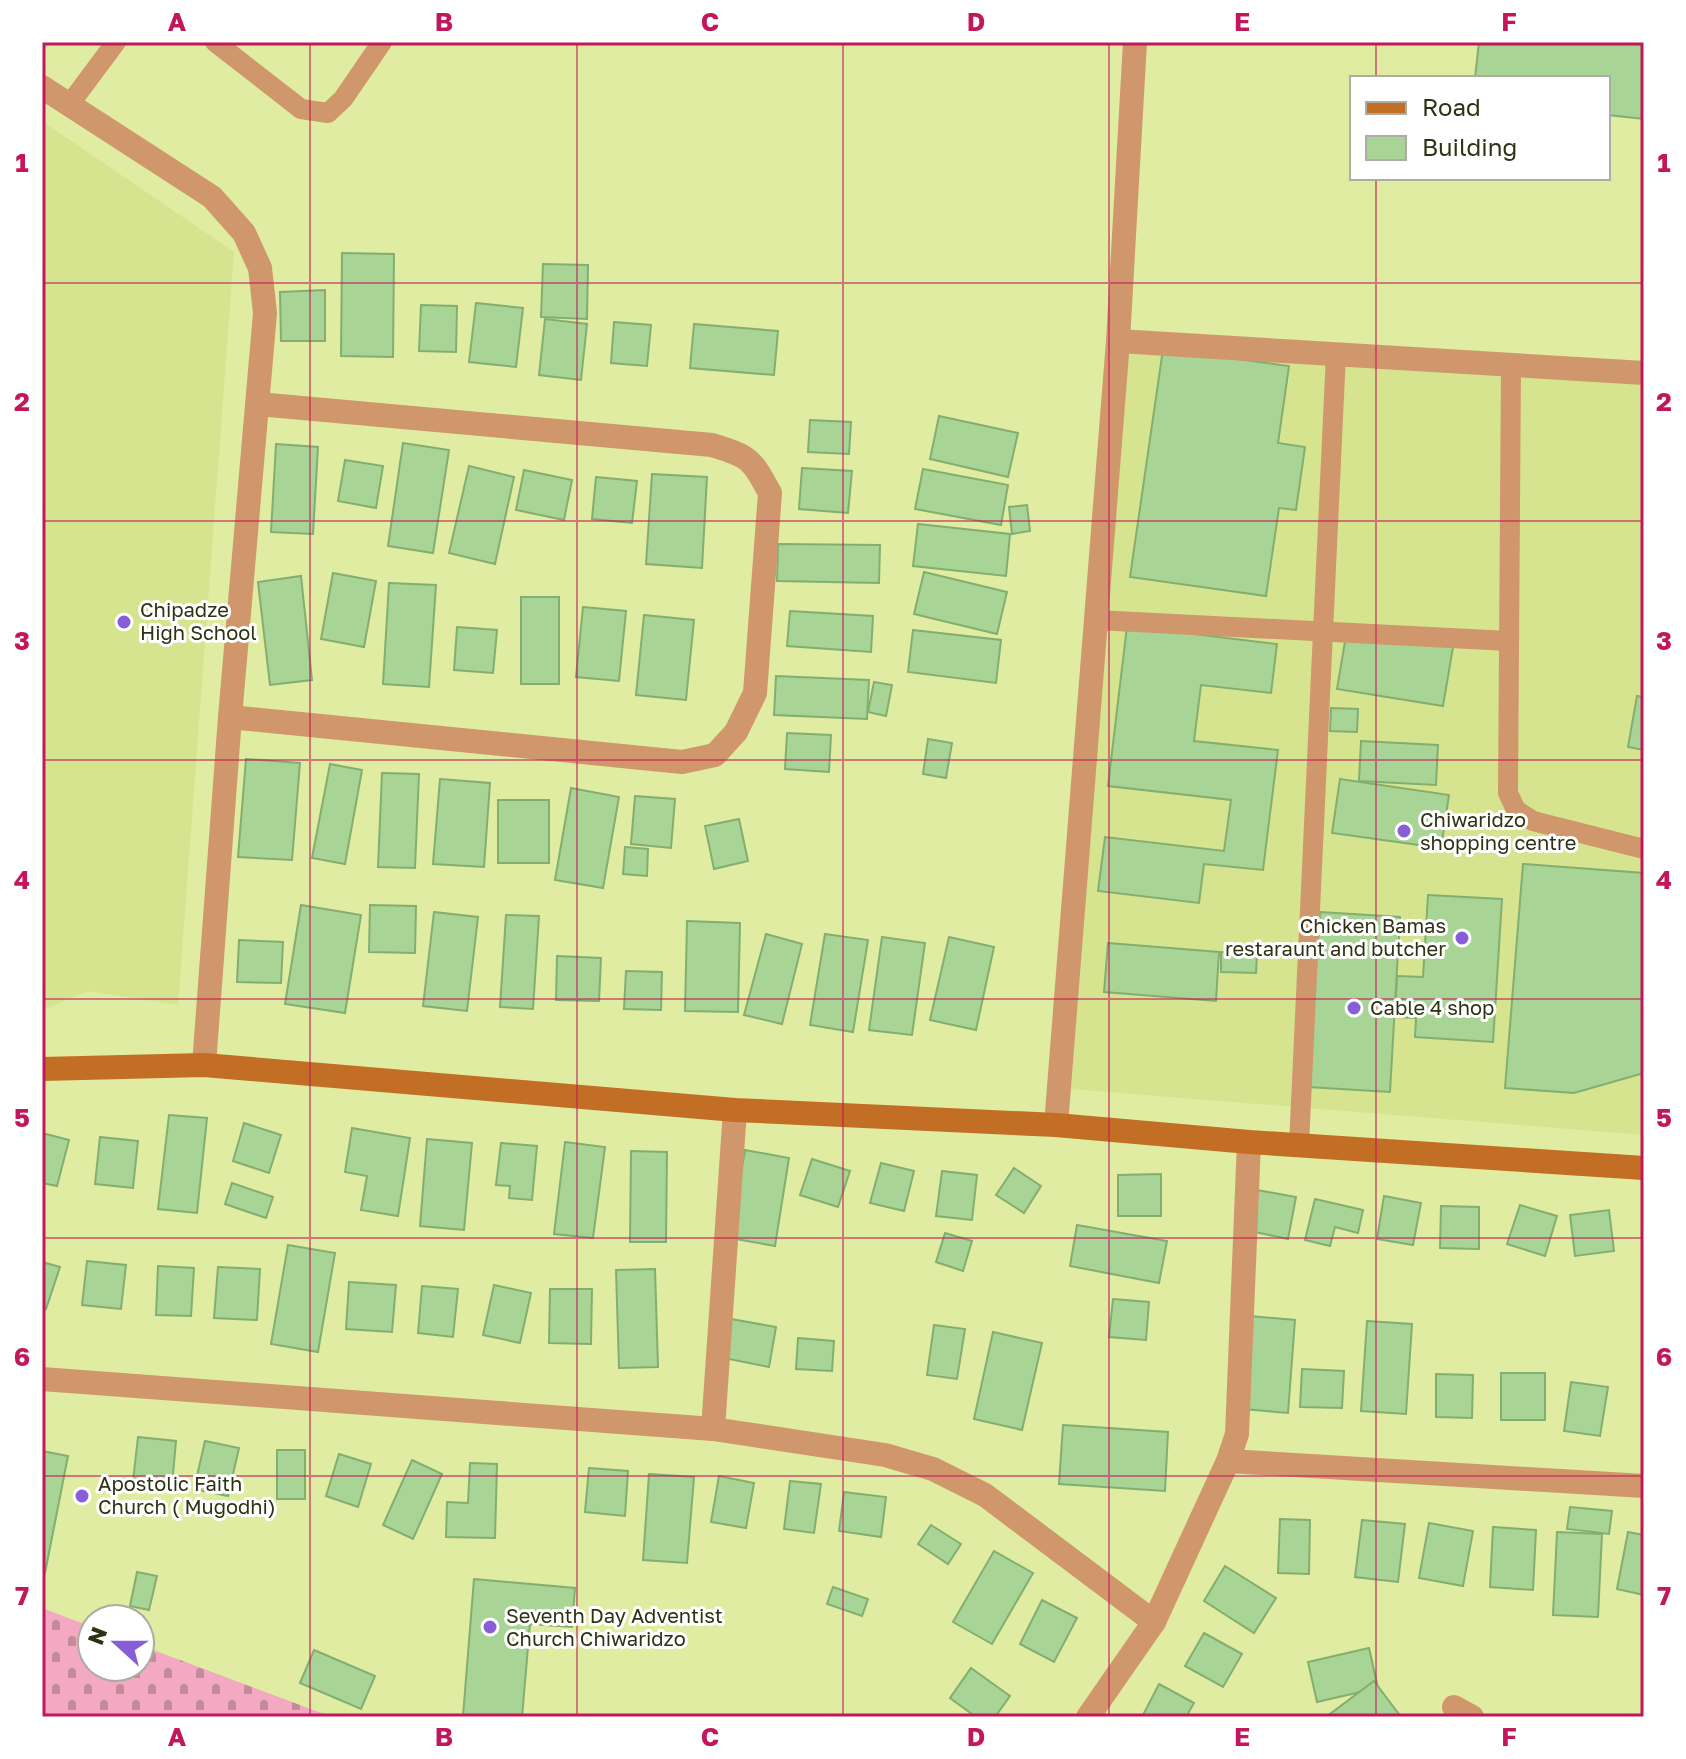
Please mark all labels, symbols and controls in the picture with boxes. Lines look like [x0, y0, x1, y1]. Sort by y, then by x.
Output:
text: A [168, 6, 187, 37]
text: B [435, 6, 453, 37]
text: C [701, 6, 719, 37]
text: D [967, 6, 985, 37]
text: E [1234, 6, 1250, 37]
text: F [1501, 6, 1517, 37]
legend [1350, 76, 1610, 180]
text: Road [1422, 92, 1481, 121]
text: Building [1422, 132, 1517, 161]
text: 1 [15, 147, 29, 178]
text: 1 [1657, 147, 1671, 178]
text: 2 [14, 386, 30, 417]
text: 2 [1656, 386, 1672, 417]
place label: Chipadze High School [140, 597, 257, 644]
marker: Chipadze High School [115, 613, 133, 631]
text: 3 [14, 625, 30, 656]
text: 3 [1656, 625, 1672, 656]
place label: Chiwaridzo shopping centre [1420, 807, 1576, 854]
marker: Chiwaridzo shopping centre [1395, 822, 1413, 840]
text: 4 [14, 864, 30, 895]
text: 4 [1656, 864, 1672, 895]
place label: Chicken Bamas restaraunt and butcher [1225, 913, 1446, 960]
marker: Chicken Bamas restaraunt and butcher [1453, 929, 1471, 947]
place label: Cable 4 shop [1370, 995, 1494, 1019]
marker: Cable 4 shop [1345, 999, 1363, 1017]
text: 5 [14, 1102, 30, 1133]
text: 5 [1656, 1102, 1672, 1133]
text: 6 [14, 1341, 30, 1372]
text: 6 [1656, 1341, 1672, 1372]
place label: Apostolic Faith Church ( Mugodhi) [98, 1471, 276, 1518]
marker: Apostolic Faith Church ( Mugodhi) [73, 1487, 91, 1505]
text: 7 [15, 1580, 29, 1611]
text: 7 [1657, 1580, 1671, 1611]
north arrow [76, 1603, 156, 1683]
place label: Seventh Day Adventist Church Chiwaridzo [506, 1603, 723, 1650]
marker: Seventh Day Adventist Church Chiwaridzo [481, 1618, 499, 1636]
text: N [81, 1623, 112, 1648]
text: A [168, 1721, 187, 1752]
text: B [435, 1721, 453, 1752]
text: C [701, 1721, 719, 1752]
text: D [967, 1721, 985, 1752]
text: E [1234, 1721, 1250, 1752]
text: F [1501, 1721, 1517, 1752]

